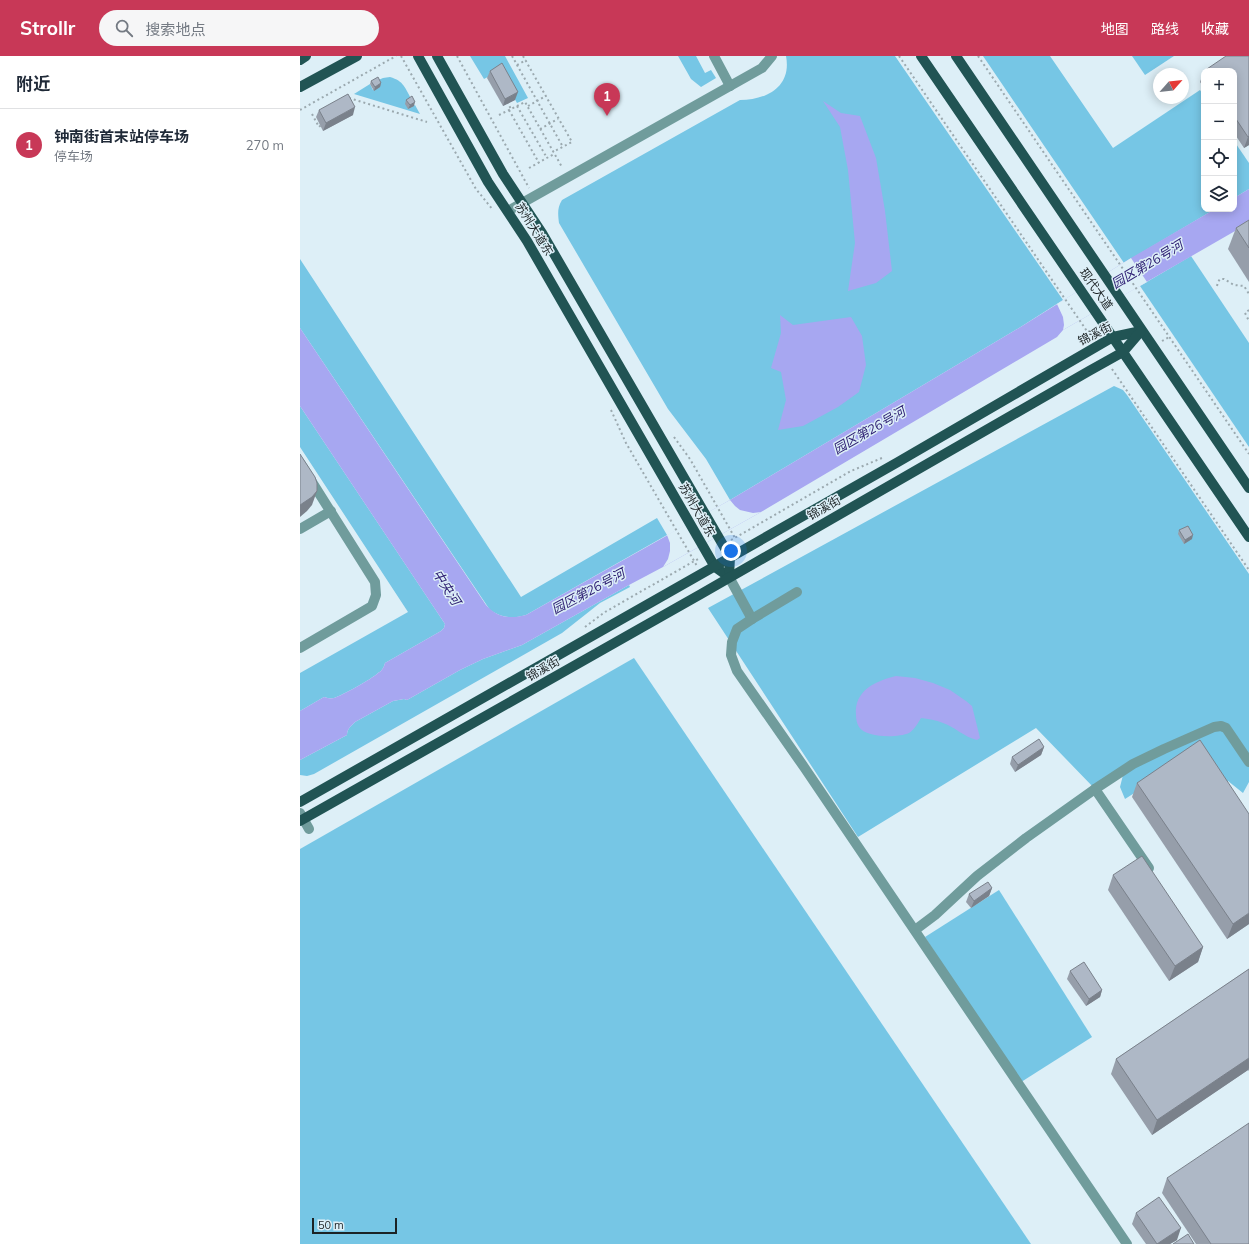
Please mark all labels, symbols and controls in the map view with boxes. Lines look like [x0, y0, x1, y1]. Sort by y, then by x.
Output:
search box [99, 10, 379, 46]
text: Strollr [20, 16, 75, 40]
icon: search [113, 17, 135, 39]
text: 搜索地点 [145, 20, 205, 39]
text: 地图 [1101, 20, 1129, 38]
text: 路线 [1151, 20, 1179, 38]
text: 收藏 [1201, 20, 1229, 38]
north arrow [1153, 68, 1189, 104]
map controls [1201, 68, 1237, 212]
button: + [1201, 68, 1237, 104]
text: 附近 [16, 73, 50, 94]
pin: 1 [594, 83, 620, 116]
button: − [1201, 104, 1237, 140]
text: 钟南街首末站停车场 [54, 127, 189, 146]
text: 1 [25, 137, 33, 153]
text: 270 m [246, 137, 284, 153]
button: locate [1201, 140, 1237, 176]
text: 停车场 [54, 148, 93, 164]
button: layers [1201, 176, 1237, 212]
street label: 苏州大道东 [512, 199, 557, 258]
water label: 园区第26号河 [1108, 235, 1188, 292]
street label: 现代大道 [1076, 265, 1116, 313]
street label: 锦溪街 [1075, 319, 1114, 348]
water label: 园区第26号河 [830, 401, 910, 457]
street label: 苏州大道东 [676, 480, 719, 539]
street label: 锦溪街 [804, 492, 843, 523]
your location [721, 541, 741, 561]
water label: 园区第26号河 [549, 564, 630, 617]
water label: 中央河 [430, 566, 466, 610]
street label: 锦溪街 [523, 653, 562, 684]
scale bar [312, 1216, 397, 1235]
text: 50 m [318, 1218, 344, 1232]

